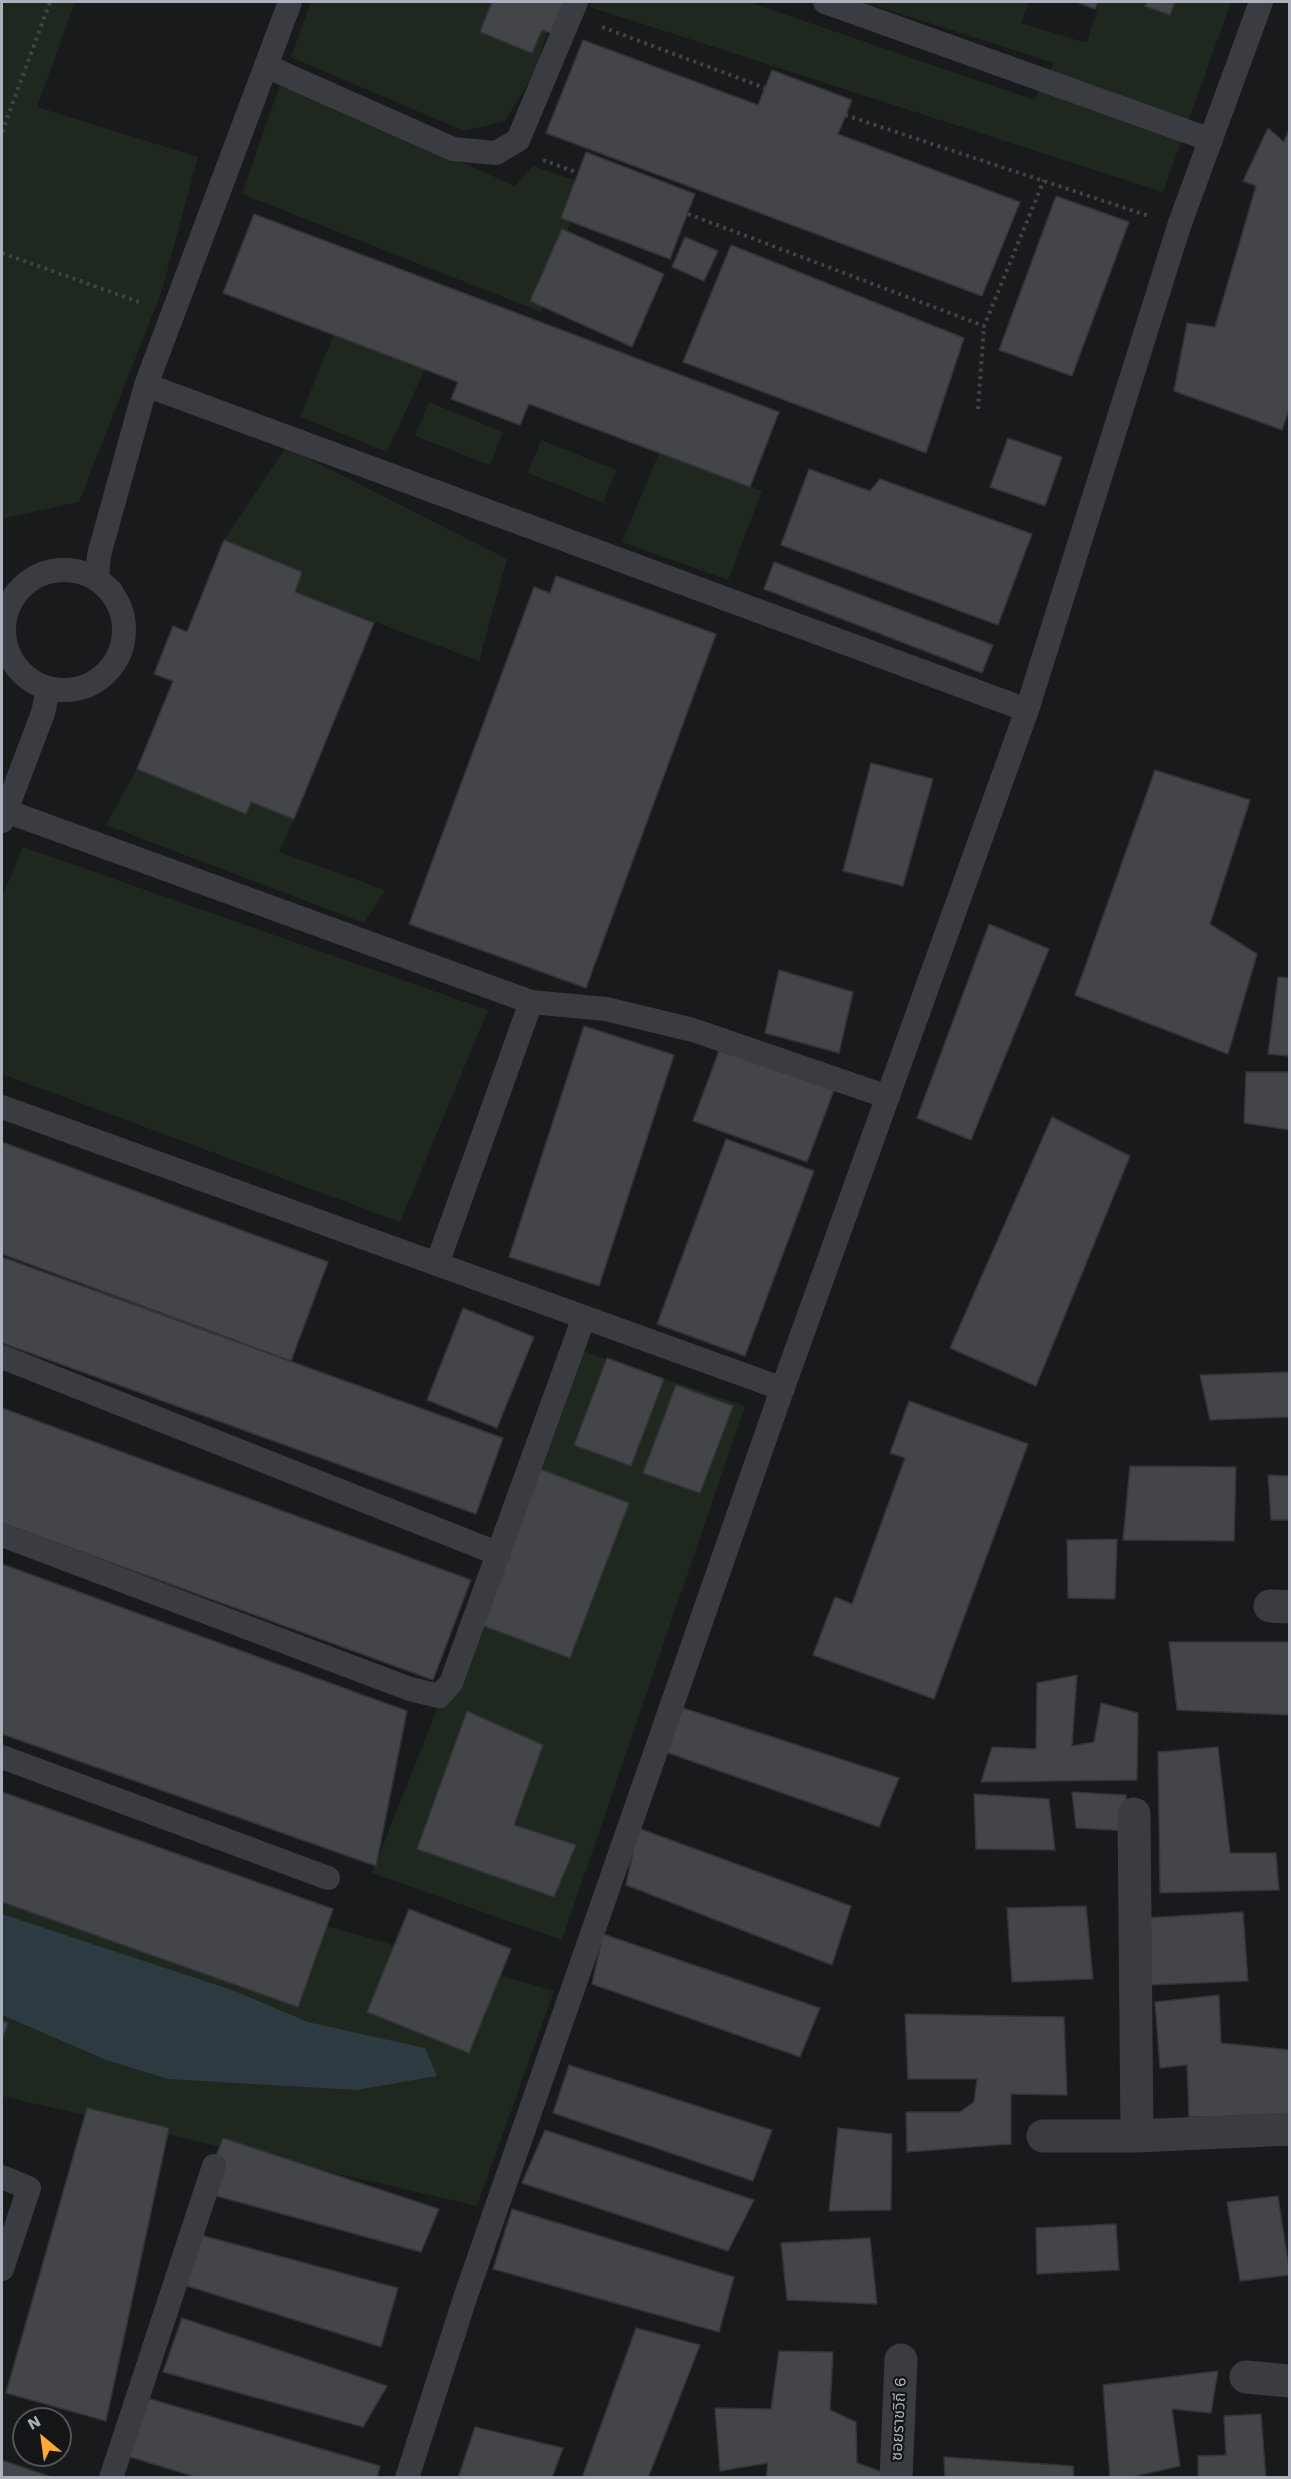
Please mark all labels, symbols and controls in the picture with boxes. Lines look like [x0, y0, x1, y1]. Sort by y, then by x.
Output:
street label: ซอยราชวิถี 6 [887, 2377, 911, 2461]
north arrow [12, 2407, 72, 2467]
text: N [24, 2411, 44, 2434]

